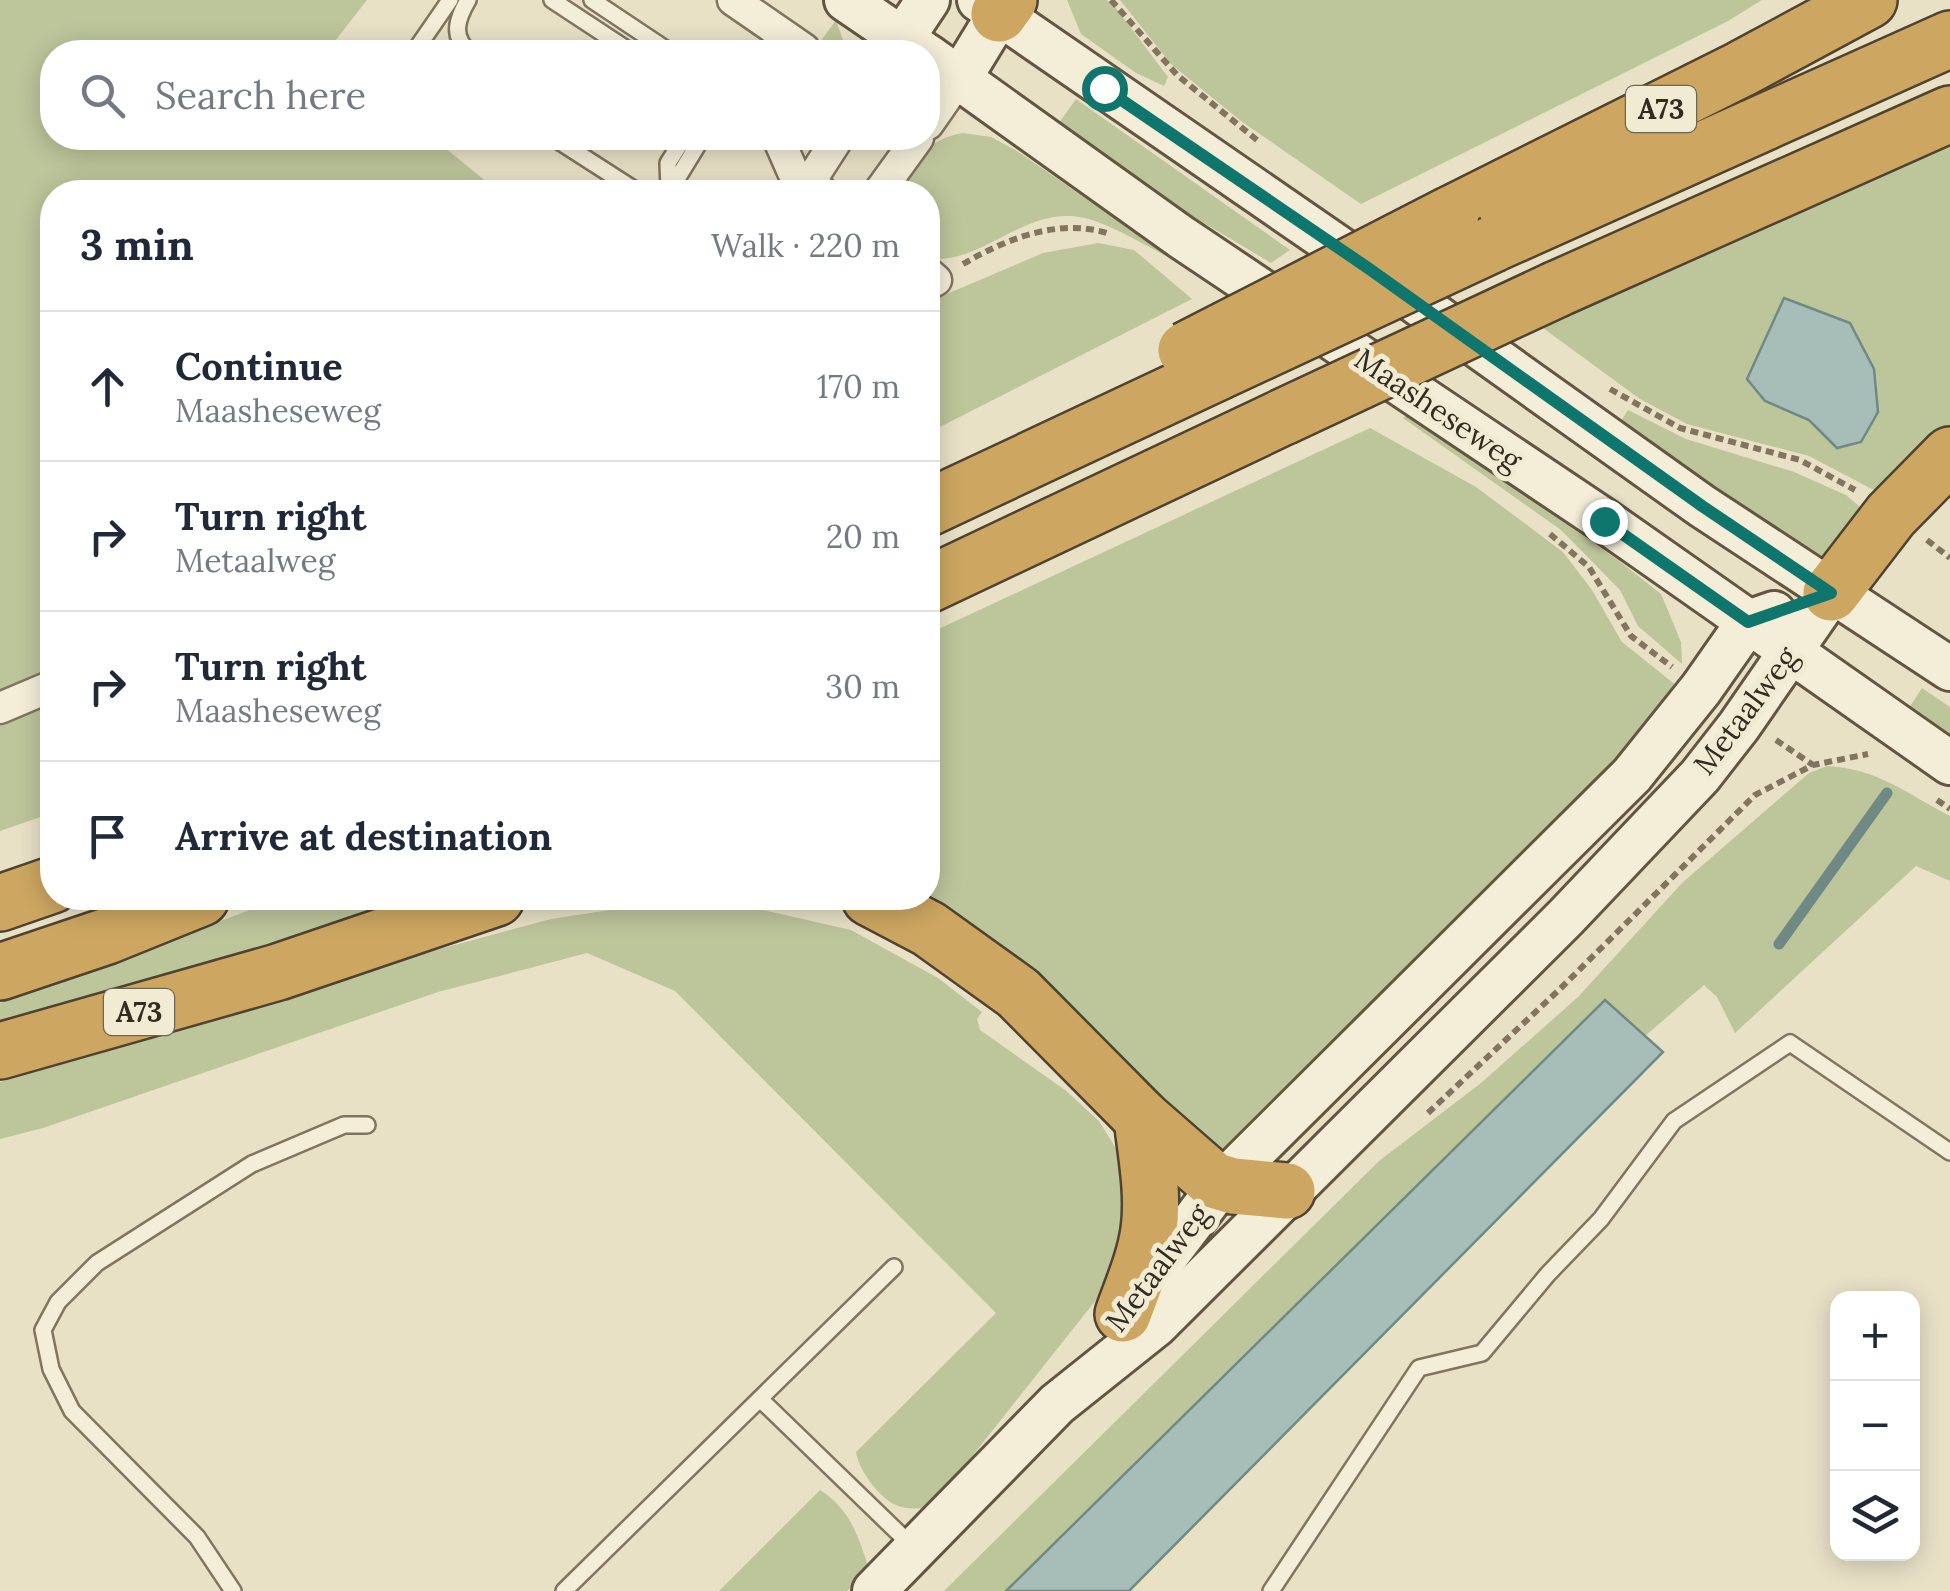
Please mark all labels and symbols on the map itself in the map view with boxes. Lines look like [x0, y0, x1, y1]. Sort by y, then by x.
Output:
route start [1082, 66, 1128, 112]
road number: A73 [1626, 86, 1696, 132]
street label: Maasheseweg [1347, 339, 1530, 481]
route end [1582, 499, 1628, 545]
street label: Metaalweg [1685, 638, 1807, 783]
road number: A73 [104, 989, 174, 1035]
street label: Metaalweg [1097, 1195, 1219, 1340]

